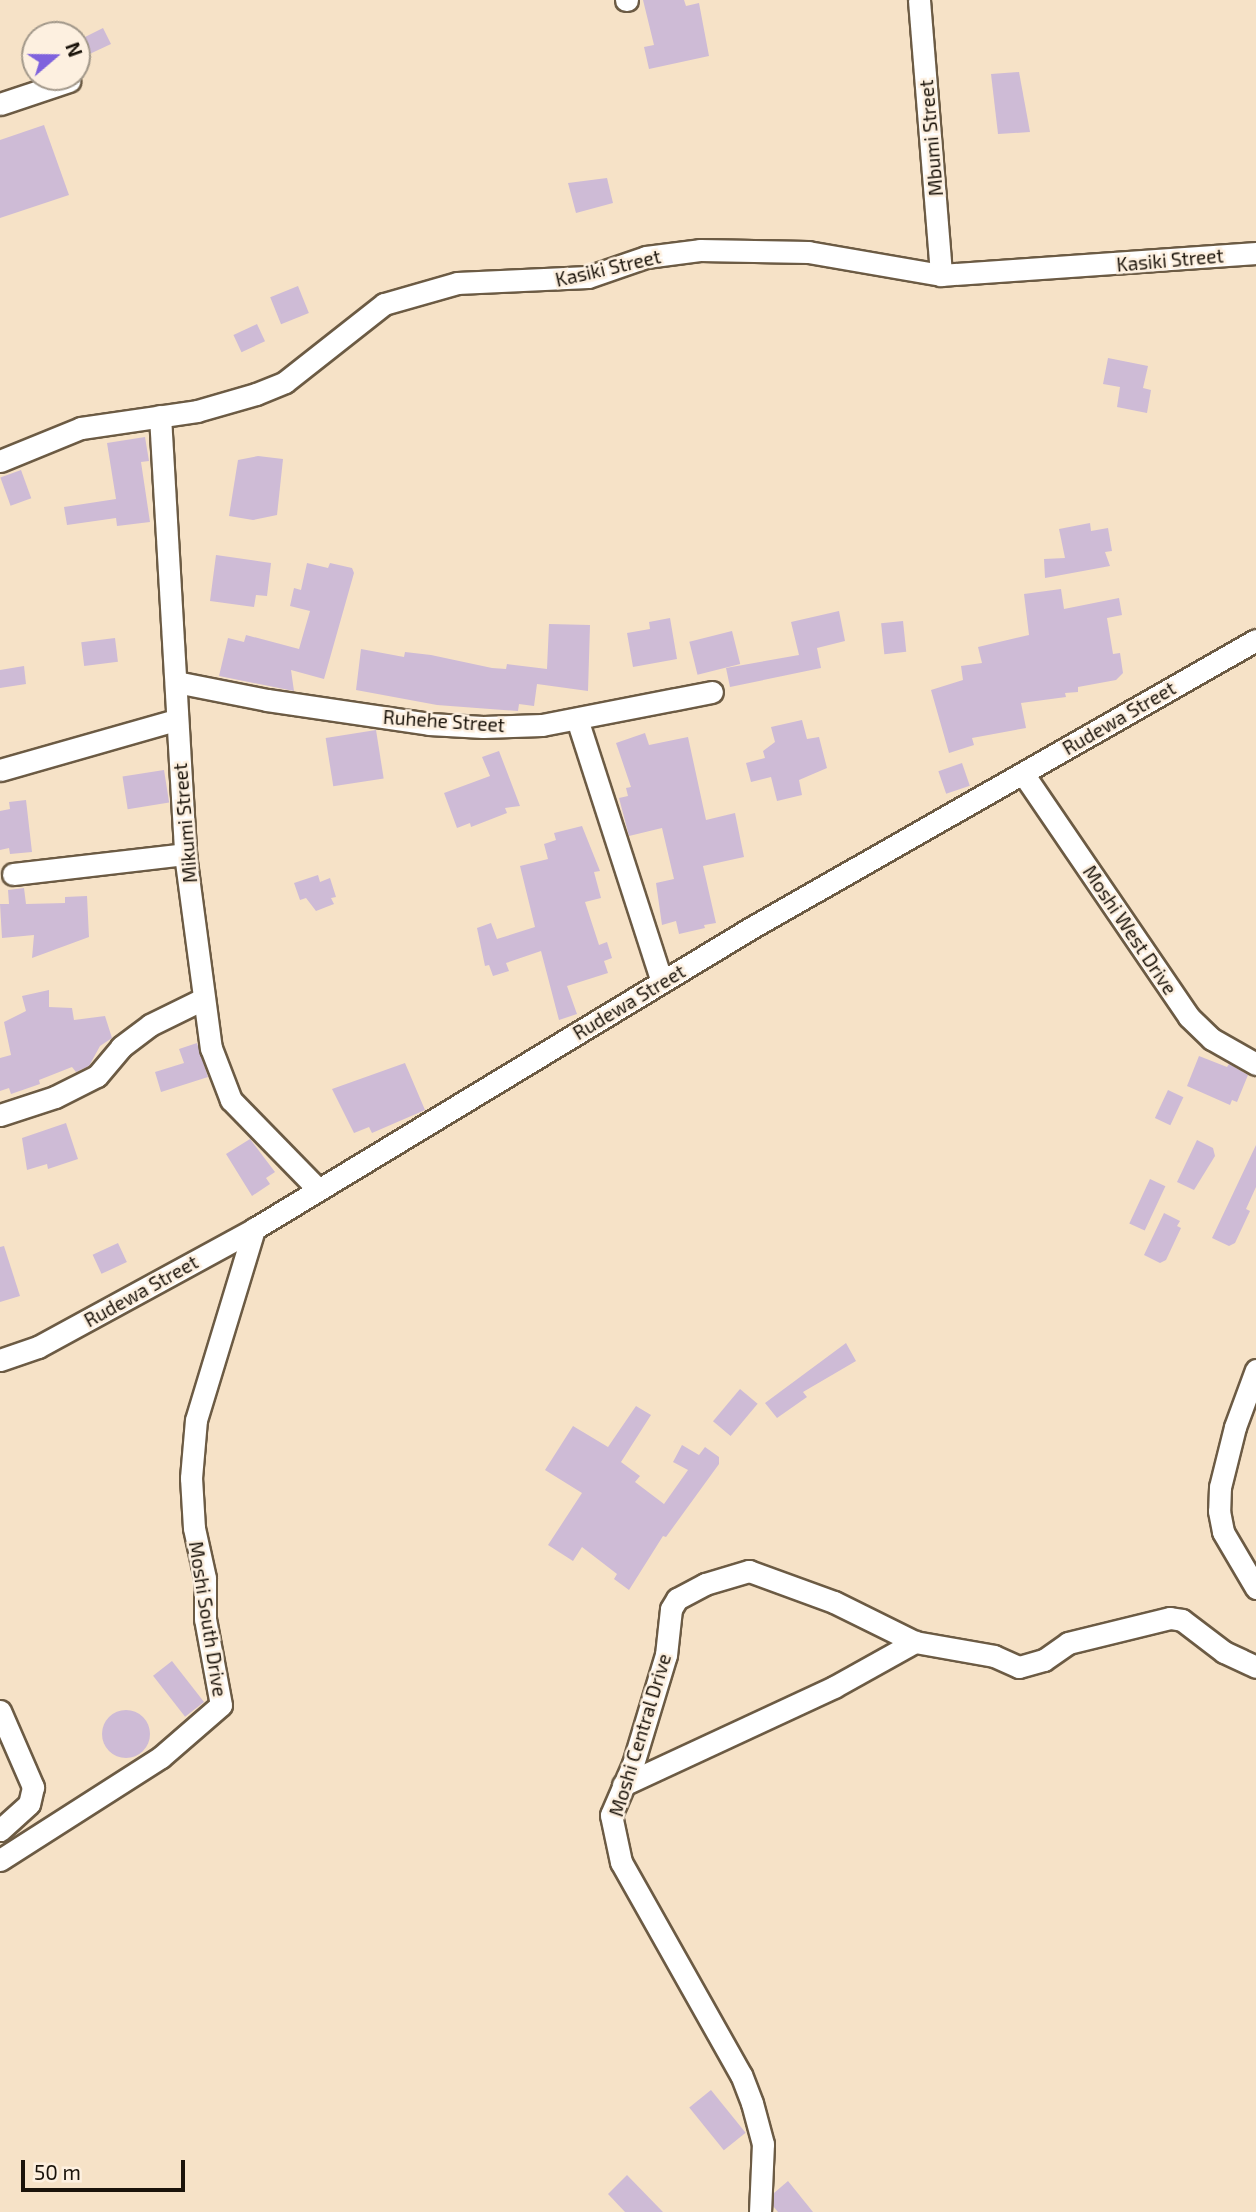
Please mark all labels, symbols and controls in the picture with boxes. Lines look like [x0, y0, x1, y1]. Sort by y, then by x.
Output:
north arrow [21, 21, 91, 91]
text: N [61, 39, 87, 60]
street label: Mbumi Street [915, 79, 947, 197]
street label: Kasiki Street [1115, 244, 1225, 276]
street label: Kasiki Street [553, 245, 663, 291]
street label: Rudewa Street [1058, 676, 1180, 760]
street label: Ruhehe Street [382, 705, 506, 737]
street label: Mikumi Street [168, 762, 202, 884]
street label: Moshi West Drive [1078, 861, 1182, 999]
street label: Rudewa Street [569, 960, 689, 1044]
street label: Rudewa Street [80, 1250, 202, 1332]
street label: Moshi South Drive [184, 1540, 232, 1698]
street label: Moshi Central Drive [604, 1651, 676, 1819]
scale bar [24, 2146, 189, 2190]
text: 50 m [34, 2159, 81, 2184]

